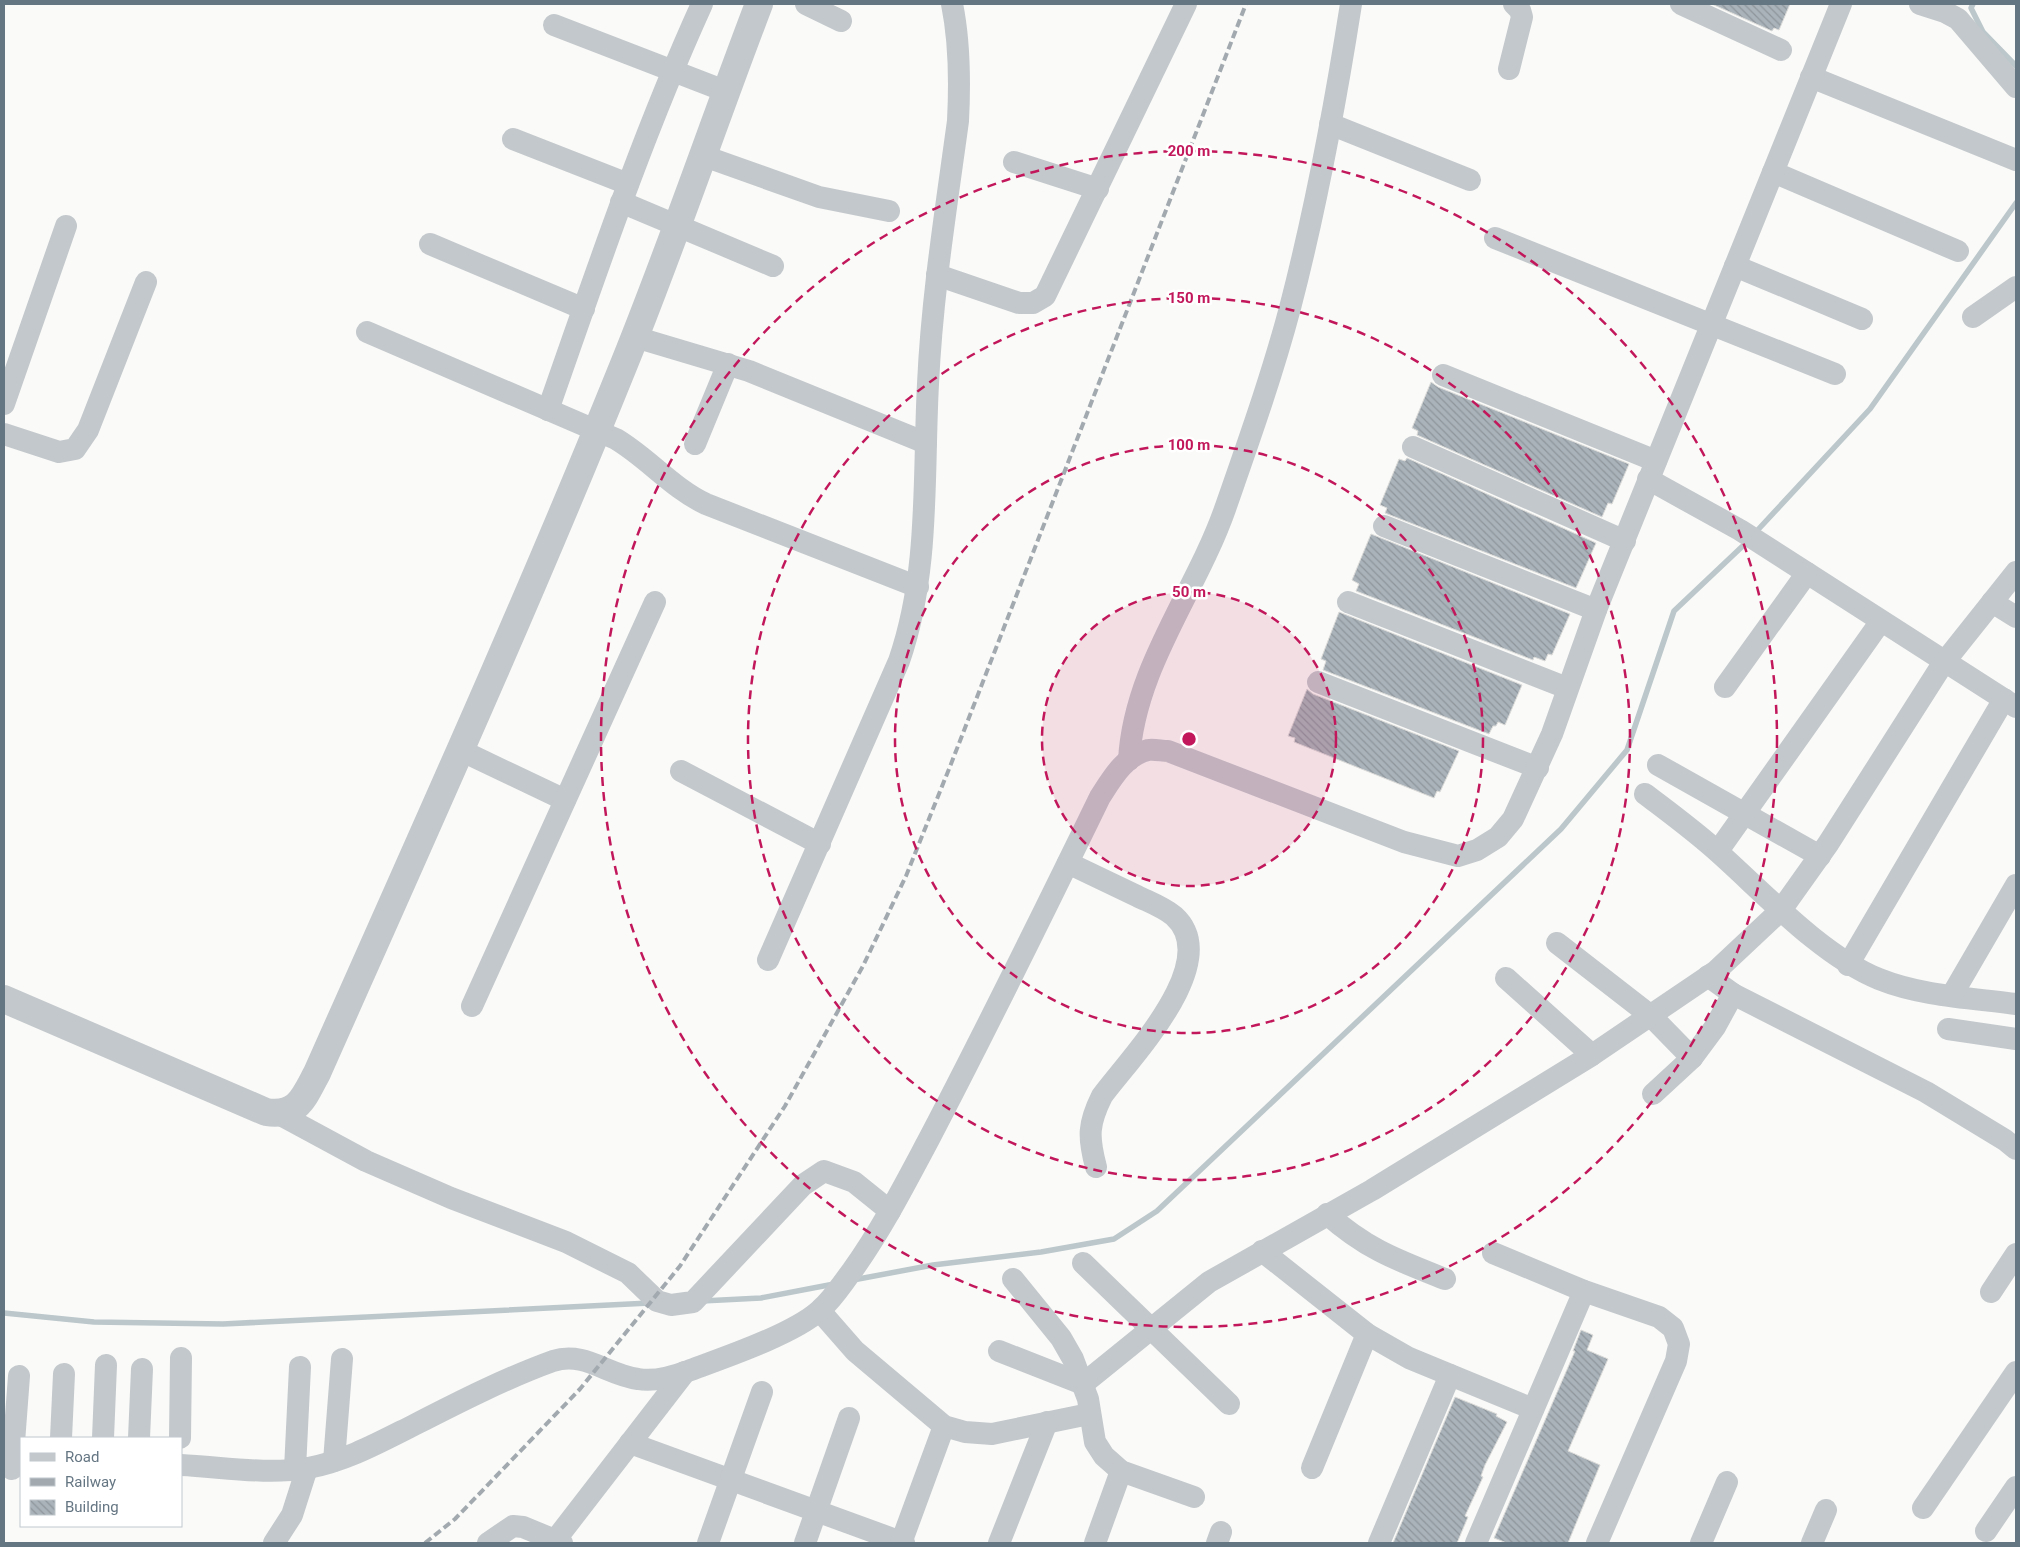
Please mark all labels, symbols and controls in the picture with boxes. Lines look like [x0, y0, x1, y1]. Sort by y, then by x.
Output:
text: 200 m [1168, 142, 1210, 160]
text: 150 m [1168, 289, 1210, 307]
text: 100 m [1168, 436, 1210, 454]
text: 50 m [1172, 583, 1206, 601]
centre of rings [1180, 730, 1198, 748]
legend [20, 1437, 182, 1527]
text: Road [65, 1448, 99, 1466]
text: Railway [65, 1473, 116, 1491]
text: Building [65, 1498, 119, 1516]

